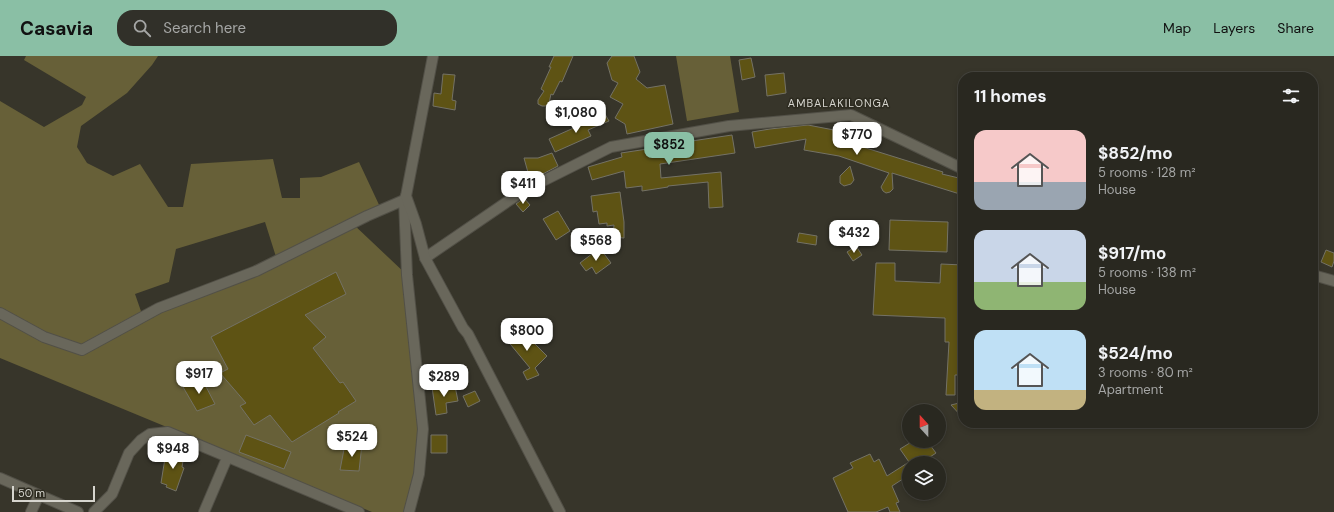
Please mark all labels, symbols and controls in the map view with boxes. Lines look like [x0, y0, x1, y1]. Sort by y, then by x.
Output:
search box [117, 10, 397, 46]
text: Casavia [20, 16, 93, 41]
icon: search [131, 17, 153, 39]
text: Search here [163, 18, 246, 38]
text: Map [1163, 19, 1191, 37]
text: Layers [1213, 19, 1255, 37]
text: Share [1277, 19, 1314, 37]
text: 11 homes [974, 85, 1047, 107]
icon: filters [1280, 85, 1302, 107]
district label: AMBALAKILONGA [788, 96, 890, 110]
pin: $1,080 [543, 100, 609, 134]
text: $1,080 [555, 104, 597, 121]
pin: $770 [833, 122, 881, 156]
text: $770 [842, 126, 872, 143]
pin: $852 [645, 132, 693, 166]
text: $852 [653, 136, 685, 153]
text: $852/mo [1098, 142, 1173, 164]
icon: home [1006, 146, 1054, 194]
text: 5 rooms · 128 m² [1098, 164, 1196, 181]
pin: $411 [499, 171, 547, 205]
text: $411 [510, 175, 536, 192]
text: House [1098, 181, 1136, 198]
pin: $432 [830, 220, 878, 254]
text: $432 [838, 224, 870, 241]
pin: $568 [572, 228, 620, 262]
text: $568 [580, 232, 612, 249]
text: $917/mo [1098, 242, 1166, 264]
icon: home [1006, 246, 1054, 294]
text: 5 rooms · 138 m² [1098, 264, 1196, 281]
text: House [1098, 281, 1136, 298]
pin: $800 [503, 318, 551, 352]
text: $800 [510, 322, 544, 339]
text: $524/mo [1098, 342, 1173, 364]
icon: home [1006, 346, 1054, 394]
pin: $917 [175, 361, 223, 395]
pin: $289 [420, 364, 468, 398]
text: 3 rooms · 80 m² [1098, 364, 1193, 381]
text: $917 [185, 365, 213, 382]
text: $289 [428, 368, 460, 385]
text: Apartment [1098, 381, 1163, 398]
north arrow [902, 404, 946, 448]
map controls [902, 404, 946, 500]
pin: $524 [328, 424, 376, 458]
text: $524 [336, 428, 368, 445]
pin: $948 [149, 436, 197, 470]
text: $948 [157, 440, 189, 457]
button: layers [902, 456, 946, 500]
scale bar [12, 484, 95, 503]
text: 50 m [18, 486, 45, 500]

